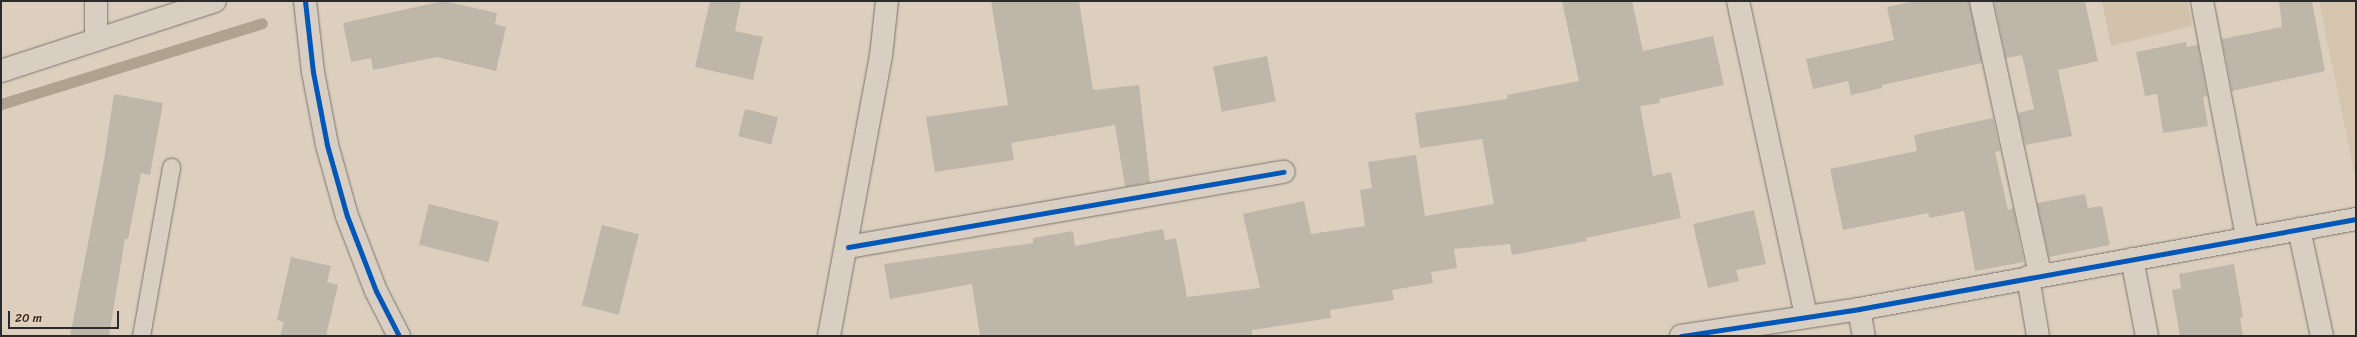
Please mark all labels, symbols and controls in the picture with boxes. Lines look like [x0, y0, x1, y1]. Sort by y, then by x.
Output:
scale bar [10, 303, 121, 329]
text: 20 m [15, 307, 42, 329]

